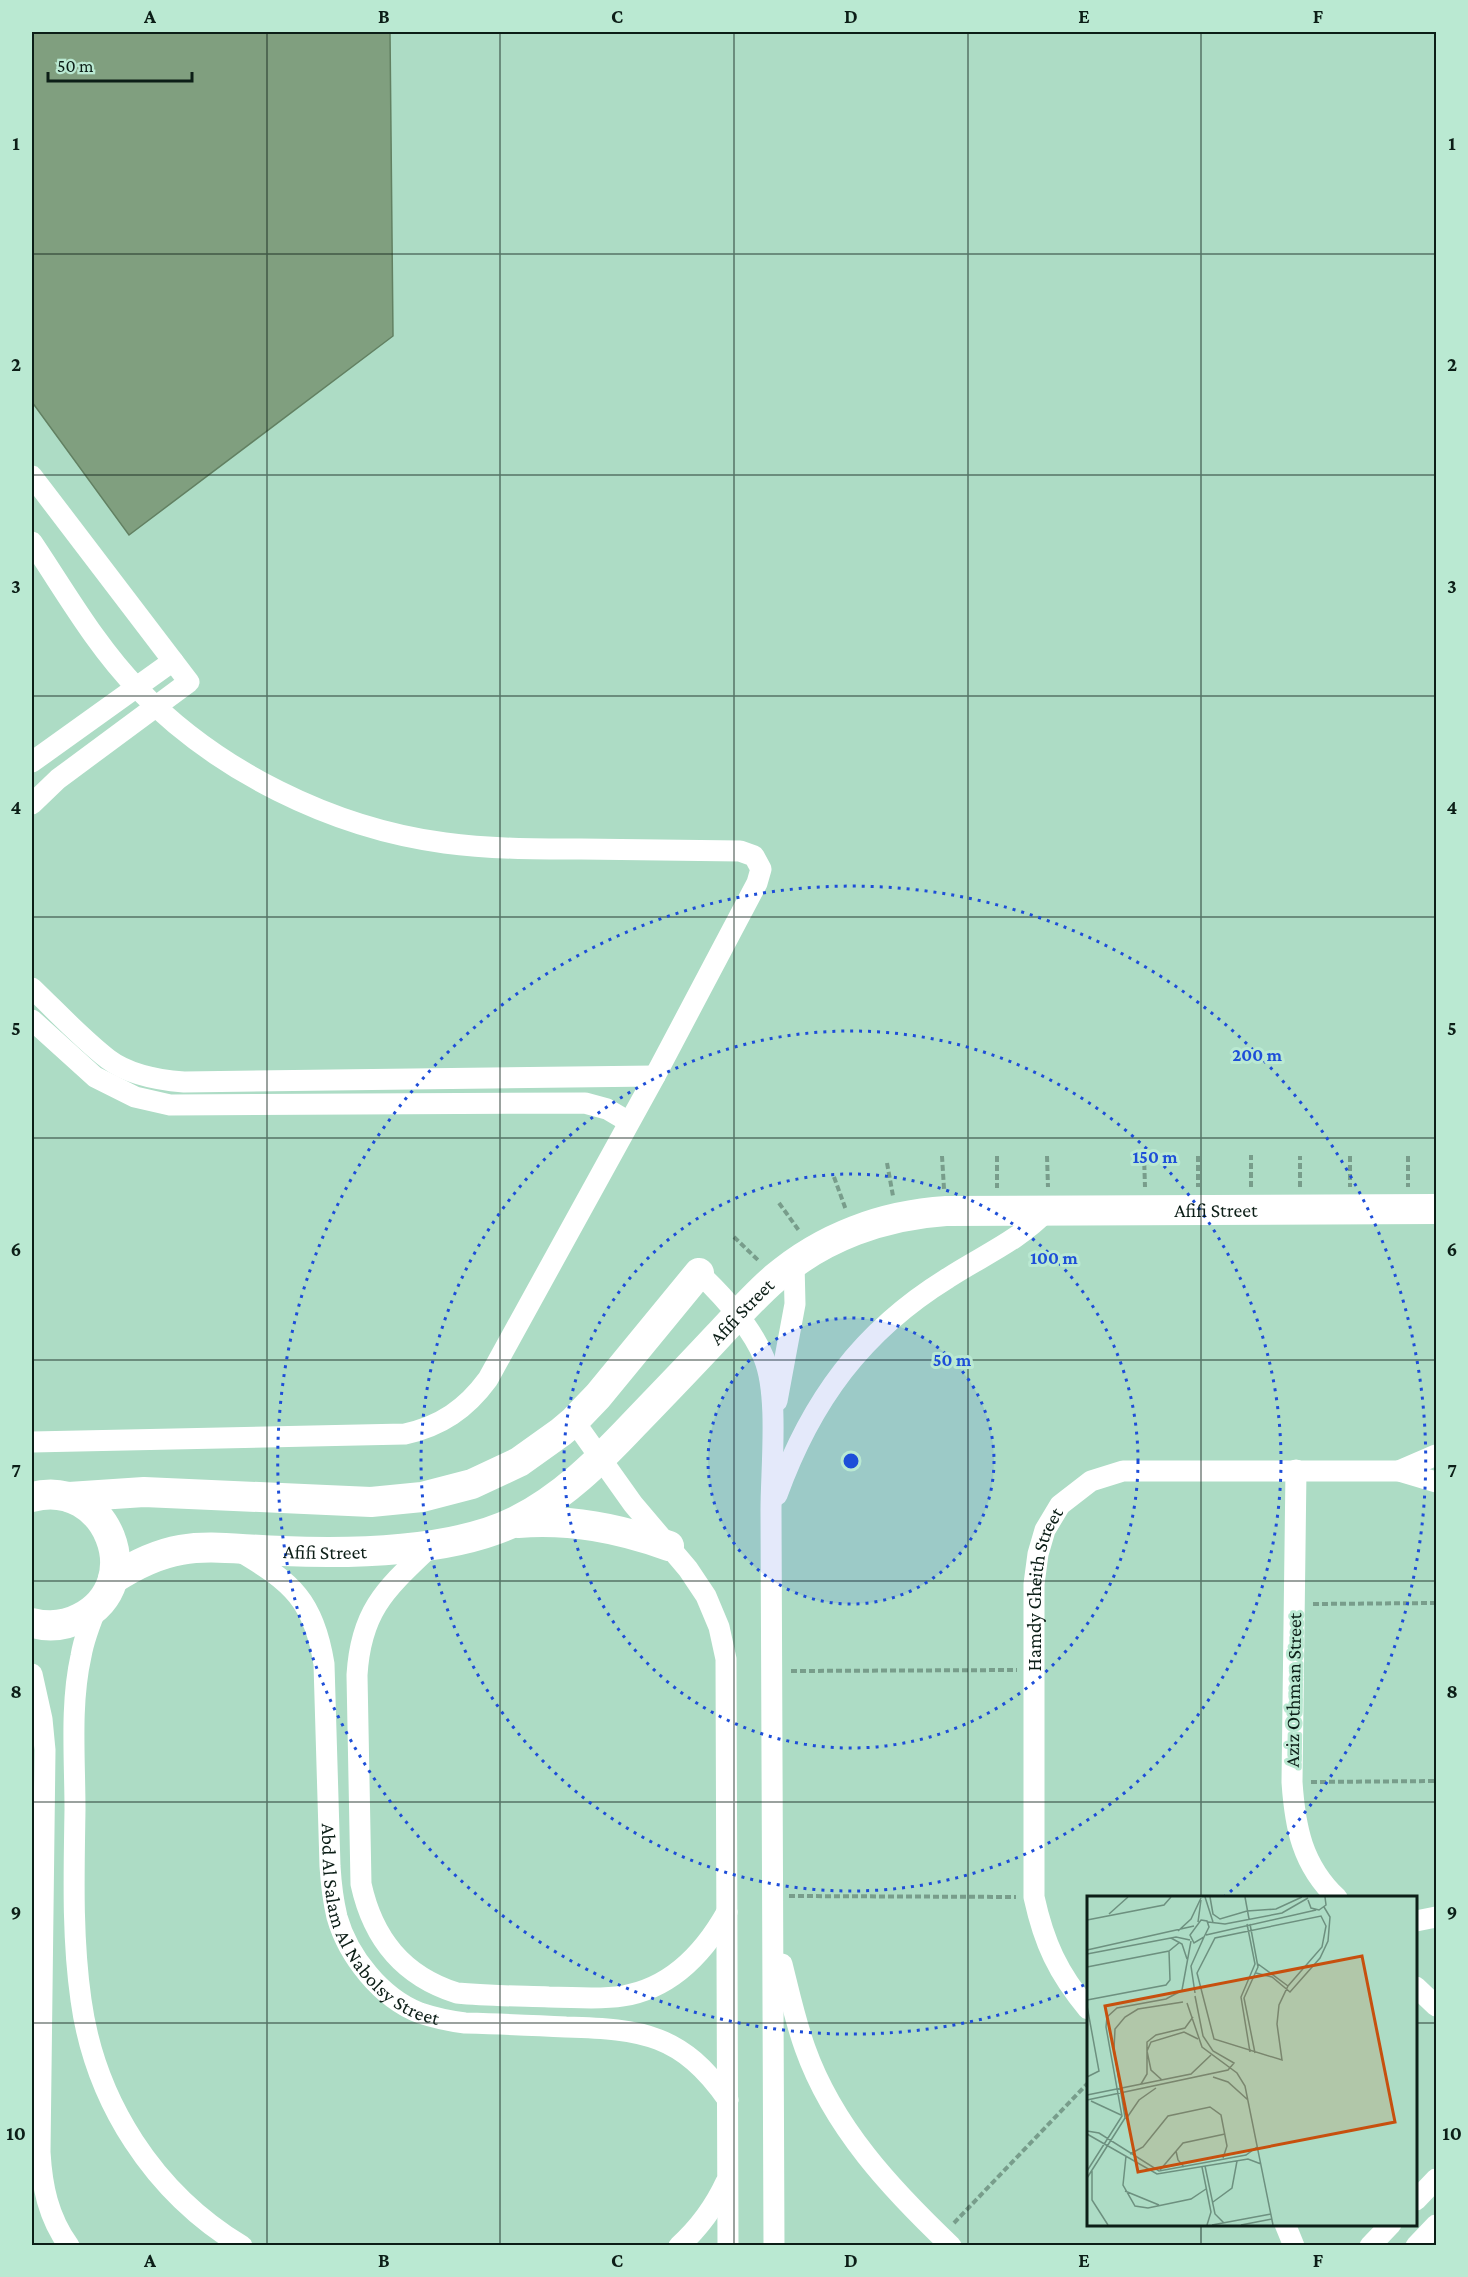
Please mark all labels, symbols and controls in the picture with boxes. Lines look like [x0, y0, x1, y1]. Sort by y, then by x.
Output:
text: A [143, 5, 157, 27]
text: B [378, 5, 390, 27]
text: C [611, 5, 623, 27]
text: D [844, 5, 858, 27]
text: E [1078, 5, 1090, 27]
text: F [1313, 5, 1324, 27]
scale bar [48, 45, 192, 83]
text: 50 m [57, 56, 94, 76]
text: 1 [12, 132, 20, 154]
text: 1 [1448, 132, 1456, 154]
text: 2 [11, 353, 21, 375]
text: 2 [1447, 353, 1457, 375]
text: 3 [11, 575, 21, 597]
text: 3 [1447, 575, 1457, 597]
text: 4 [11, 796, 22, 818]
text: 4 [1447, 796, 1458, 818]
text: 5 [11, 1017, 21, 1039]
text: 5 [1447, 1017, 1457, 1039]
text: 200 m [1232, 1045, 1283, 1065]
text: 150 m [1132, 1147, 1178, 1167]
street label: Afifi Street [1174, 1199, 1258, 1221]
text: 6 [11, 1238, 21, 1260]
text: 6 [1447, 1238, 1457, 1260]
text: 100 m [1030, 1248, 1078, 1268]
street label: Afifi Street [705, 1273, 778, 1349]
text: 50 m [933, 1350, 972, 1370]
centre of rings [841, 1451, 861, 1471]
text: 7 [11, 1459, 21, 1481]
text: 7 [1447, 1459, 1457, 1481]
street label: Hamdy Gheith Street [1023, 1503, 1067, 1671]
street label: Afifi Street [283, 1540, 368, 1563]
street label: Aziz Othman Street [1281, 1612, 1305, 1768]
text: 8 [10, 1680, 22, 1702]
text: 8 [1446, 1680, 1458, 1702]
street label: Abd Al Salam Al Nabolsy Street [318, 1823, 442, 2029]
inset map [1087, 1896, 1417, 2226]
text: 9 [11, 1901, 21, 1923]
text: 9 [1447, 1901, 1457, 1923]
text: 10 [6, 2122, 26, 2144]
text: 10 [1442, 2122, 1462, 2144]
text: A [143, 2249, 157, 2271]
text: B [378, 2249, 390, 2271]
text: C [611, 2249, 623, 2271]
text: D [844, 2249, 858, 2271]
text: E [1078, 2249, 1090, 2271]
text: F [1313, 2249, 1324, 2271]

